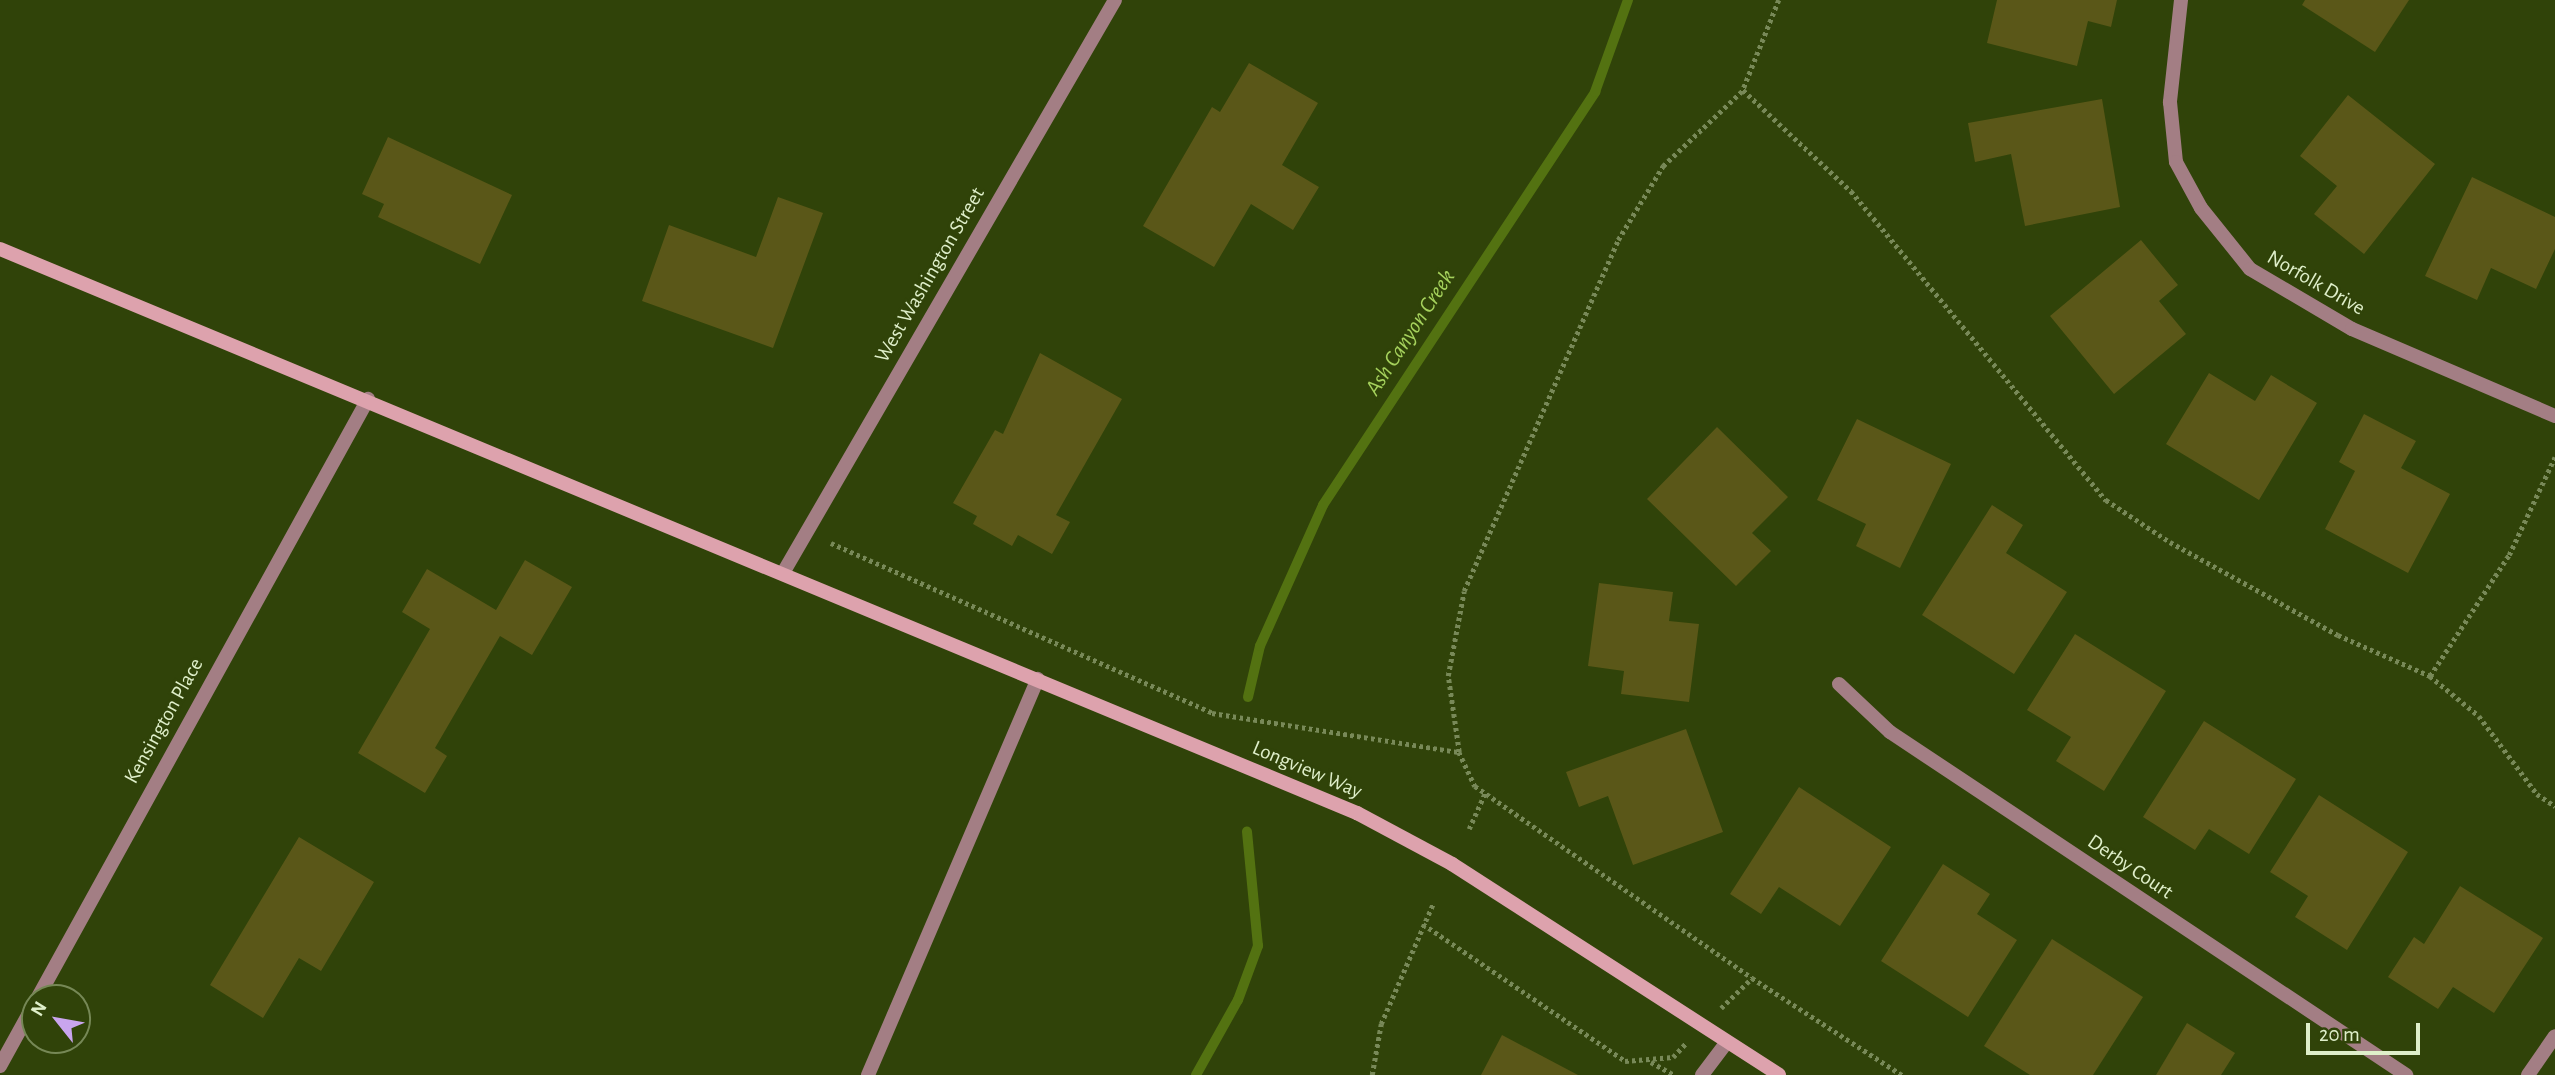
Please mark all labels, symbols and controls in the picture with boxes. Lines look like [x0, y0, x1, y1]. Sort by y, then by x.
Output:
street label: West Washington Street [870, 183, 990, 367]
street label: Norfolk Drive [2262, 245, 2370, 321]
water label: Ash Canyon Creek [1360, 265, 1462, 401]
street label: Kensington Place [119, 654, 209, 788]
street label: Longview Way [1248, 736, 1366, 804]
street label: Derby Court [2082, 829, 2178, 905]
north arrow [21, 984, 91, 1054]
text: N [28, 998, 51, 1020]
scale bar [2310, 1009, 2424, 1052]
text: 20 m [2319, 1024, 2360, 1045]

